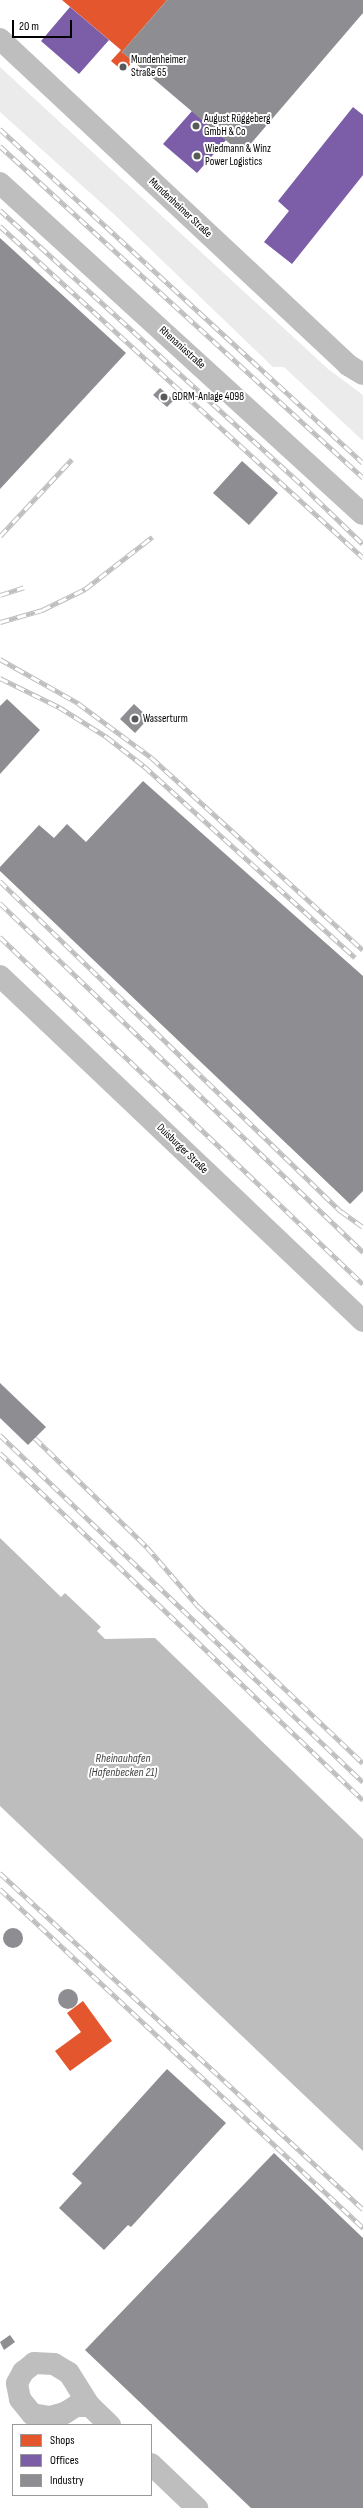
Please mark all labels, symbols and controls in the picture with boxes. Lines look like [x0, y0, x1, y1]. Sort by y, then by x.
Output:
scale bar [14, 12, 74, 38]
text: 20 m [19, 19, 39, 34]
place label: Mundenheimer Straße 65 [131, 54, 186, 80]
marker: Mundenheimer Straße 65 [118, 62, 128, 72]
place label: August Rüggeberg GmbH & Co [204, 113, 270, 139]
marker: August Rüggeberg GmbH & Co [191, 121, 201, 131]
place label: Wiedmann & Winz Power Logistics [205, 143, 271, 169]
marker: Wiedmann & Winz Power Logistics [192, 151, 202, 161]
street label: Mundenheimer Straße [146, 175, 214, 241]
street label: Rhenaniastraße [156, 324, 208, 372]
place label: GDRM-Anlage 4098 [172, 390, 244, 404]
marker: GDRM-Anlage 4098 [159, 392, 169, 402]
place label: Wasserturm [143, 712, 188, 726]
marker: Wasserturm [130, 714, 140, 724]
street label: Duisburger Straße [154, 1121, 210, 1177]
water label: Rheinauhafen (Hafenbecken 21) [89, 1752, 157, 1780]
legend [12, 2424, 152, 2496]
text: Shops [50, 2433, 75, 2448]
text: Offices [50, 2453, 79, 2468]
text: Industry [50, 2473, 84, 2488]

